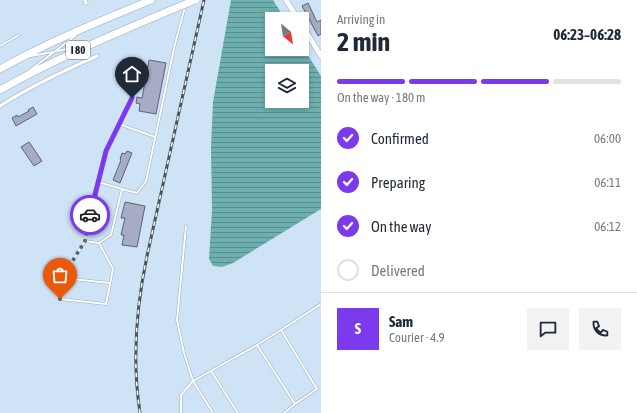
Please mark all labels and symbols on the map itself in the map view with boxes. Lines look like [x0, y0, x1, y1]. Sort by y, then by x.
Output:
north arrow [265, 12, 309, 56]
road number: I 80 [66, 41, 90, 59]
pin [115, 57, 149, 98]
courier [70, 195, 110, 235]
pin [43, 258, 77, 299]

